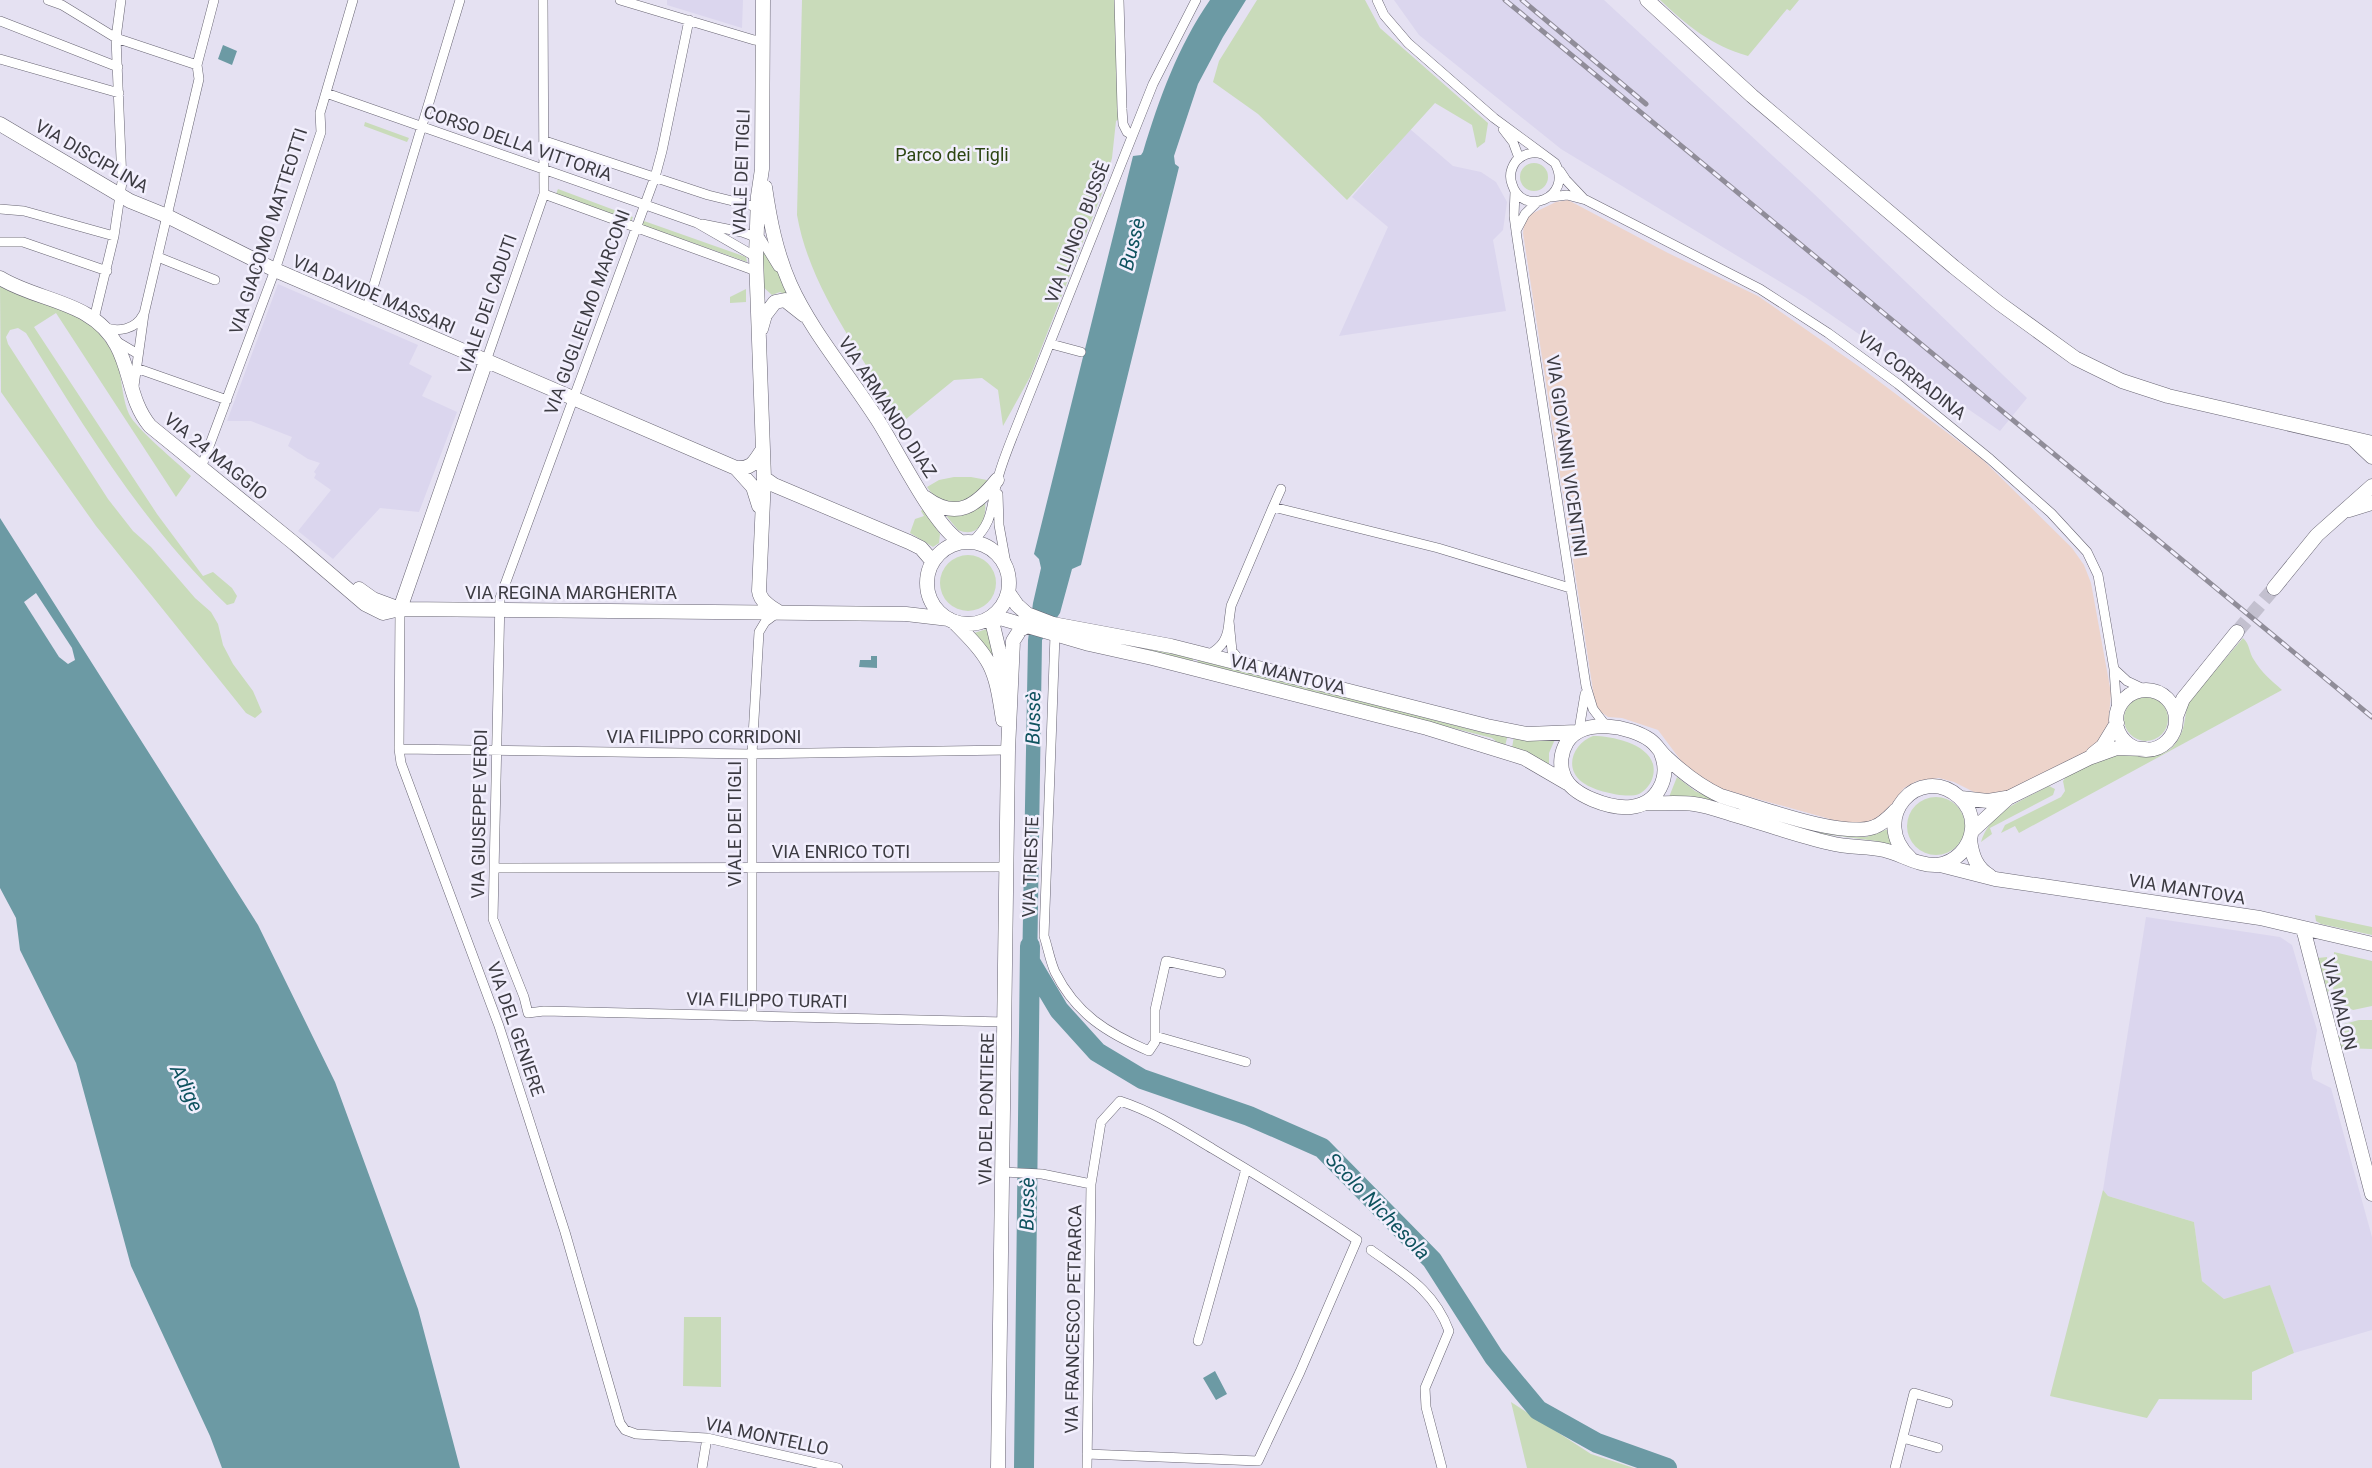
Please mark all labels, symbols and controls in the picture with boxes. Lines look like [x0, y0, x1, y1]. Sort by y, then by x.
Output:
street label: CORSO DELLA VITTORIA [421, 101, 615, 185]
street label: VIALE DEI TIGLI [728, 109, 754, 235]
street label: VIA DISCIPLINA [32, 115, 153, 197]
street label: VIA GIACOMO MATTEOTTI [225, 125, 311, 337]
park label: Parco dei Tigli [895, 144, 1009, 165]
street label: VIA LUNGO BUSSÈ [1040, 158, 1114, 306]
street label: VIA GUGLIELMO MARCONI [540, 207, 634, 417]
water label: Bussè [1114, 215, 1150, 273]
street label: VIALE DEI CADUTI [453, 231, 521, 377]
street label: VIA DAVIDE MASSARI [289, 250, 459, 338]
street label: VIA CORRADINA [1853, 326, 1971, 424]
street label: VIA ARMANDO DIAZ [835, 332, 942, 482]
street label: VIA GIOVANNI VICENTINI [1542, 354, 1592, 558]
street label: VIA 24 MAGGIO [160, 408, 272, 504]
street label: VIA REGINA MARGHERITA [465, 582, 677, 603]
street label: VIA MANTOVA [1228, 650, 1348, 699]
water label: Bussè [1021, 691, 1045, 745]
street label: VIA FILIPPO CORRIDONI [607, 726, 801, 747]
street label: VIA GIUSEPPE VERDI [467, 729, 491, 899]
street label: VIALE DEI TIGLI [724, 761, 745, 887]
street label: VIA TRIESTE [1018, 816, 1042, 918]
street label: VIA ENRICO TOTI [772, 841, 910, 862]
street label: VIA MANTOVA [2127, 869, 2247, 909]
street label: VIA MALON [2318, 956, 2362, 1052]
street label: VIA DEL GENIERE [483, 959, 549, 1099]
street label: VIA FILIPPO TURATI [686, 988, 848, 1012]
street label: VIA DEL PONTIERE [974, 1033, 998, 1185]
water label: Adige [165, 1060, 209, 1116]
water label: Scolo Nichesola [1321, 1148, 1435, 1264]
water label: Bussè [1015, 1177, 1039, 1231]
street label: VIA FRANCESCO PETRARCA [1060, 1204, 1086, 1434]
street label: VIA MONTELLO [703, 1413, 831, 1459]

